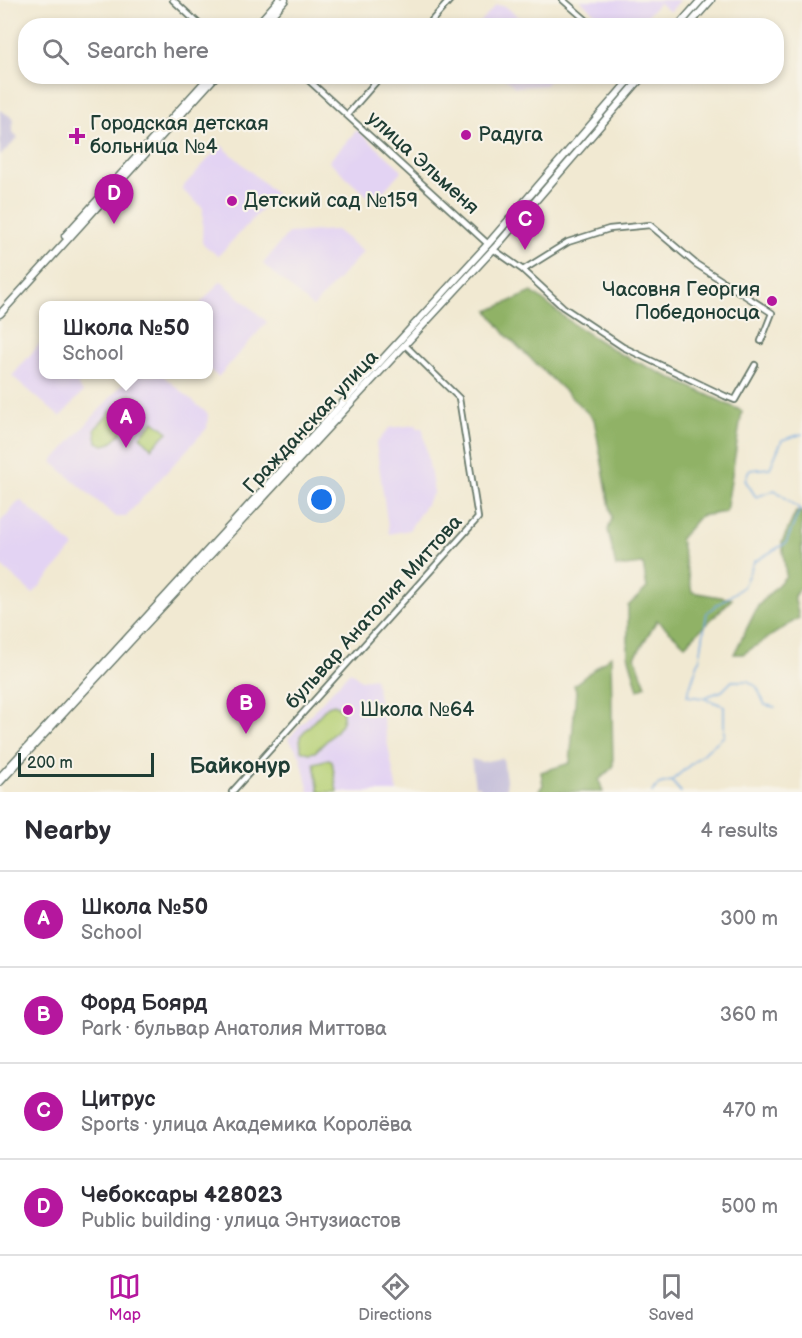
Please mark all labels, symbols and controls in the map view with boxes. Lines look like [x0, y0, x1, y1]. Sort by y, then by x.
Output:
search box [18, 18, 784, 84]
icon: search [39, 35, 72, 68]
text: Search here [87, 38, 209, 65]
street label: улица Эльменя [362, 106, 484, 220]
place label: Городская детская больница №4 [90, 112, 268, 159]
place label: Радуга [478, 123, 543, 147]
marker: Городская детская больница №4 [68, 127, 86, 145]
marker: Радуга [459, 128, 473, 142]
pin: D [94, 174, 134, 224]
place label: Детский сад №159 [244, 189, 418, 213]
marker: Детский сад №159 [225, 194, 239, 208]
pin: C [506, 200, 544, 250]
place label: Часовня Георгия Победоносца [602, 278, 760, 325]
marker: Часовня Георгия Победоносца [765, 294, 779, 308]
popup [39, 301, 213, 379]
text: Школа №50 [62, 315, 190, 342]
text: School [62, 342, 123, 366]
street label: Гражданская улица [238, 345, 384, 499]
pin: A [106, 398, 146, 448]
your location [307, 485, 336, 514]
street label: бульвар Анатолия Миттова [281, 510, 468, 714]
pin: B [226, 684, 266, 734]
place label: Школа №64 [360, 698, 474, 722]
marker: Школа №64 [341, 703, 355, 717]
scale bar [18, 750, 154, 778]
district label: Байконур [189, 753, 291, 780]
text: 200 m [27, 754, 73, 773]
text: Nearby [24, 816, 111, 847]
text: 4 results [700, 819, 778, 843]
text: Школа №50 [81, 894, 208, 921]
text: A [37, 907, 50, 931]
text: 300 m [720, 907, 778, 931]
text: School [81, 921, 142, 945]
text: Форд Боярд [81, 990, 207, 1017]
text: B [36, 1003, 51, 1027]
text: 360 m [720, 1003, 778, 1027]
text: Park · бульвар Анатолия Миттова [81, 1017, 387, 1041]
text: Цитрус [81, 1086, 156, 1113]
text: C [36, 1099, 51, 1123]
text: 470 m [722, 1099, 778, 1123]
text: Sports · улица Академика Королёва [81, 1113, 412, 1137]
text: Чебоксары 428023 [81, 1182, 283, 1209]
text: D [37, 1195, 50, 1219]
text: 500 m [721, 1195, 778, 1219]
text: Public building · улица Энтузиастов [81, 1209, 401, 1233]
tab: Map [108, 1270, 141, 1325]
tab: Directions [358, 1270, 432, 1325]
tab: Saved [649, 1270, 694, 1325]

